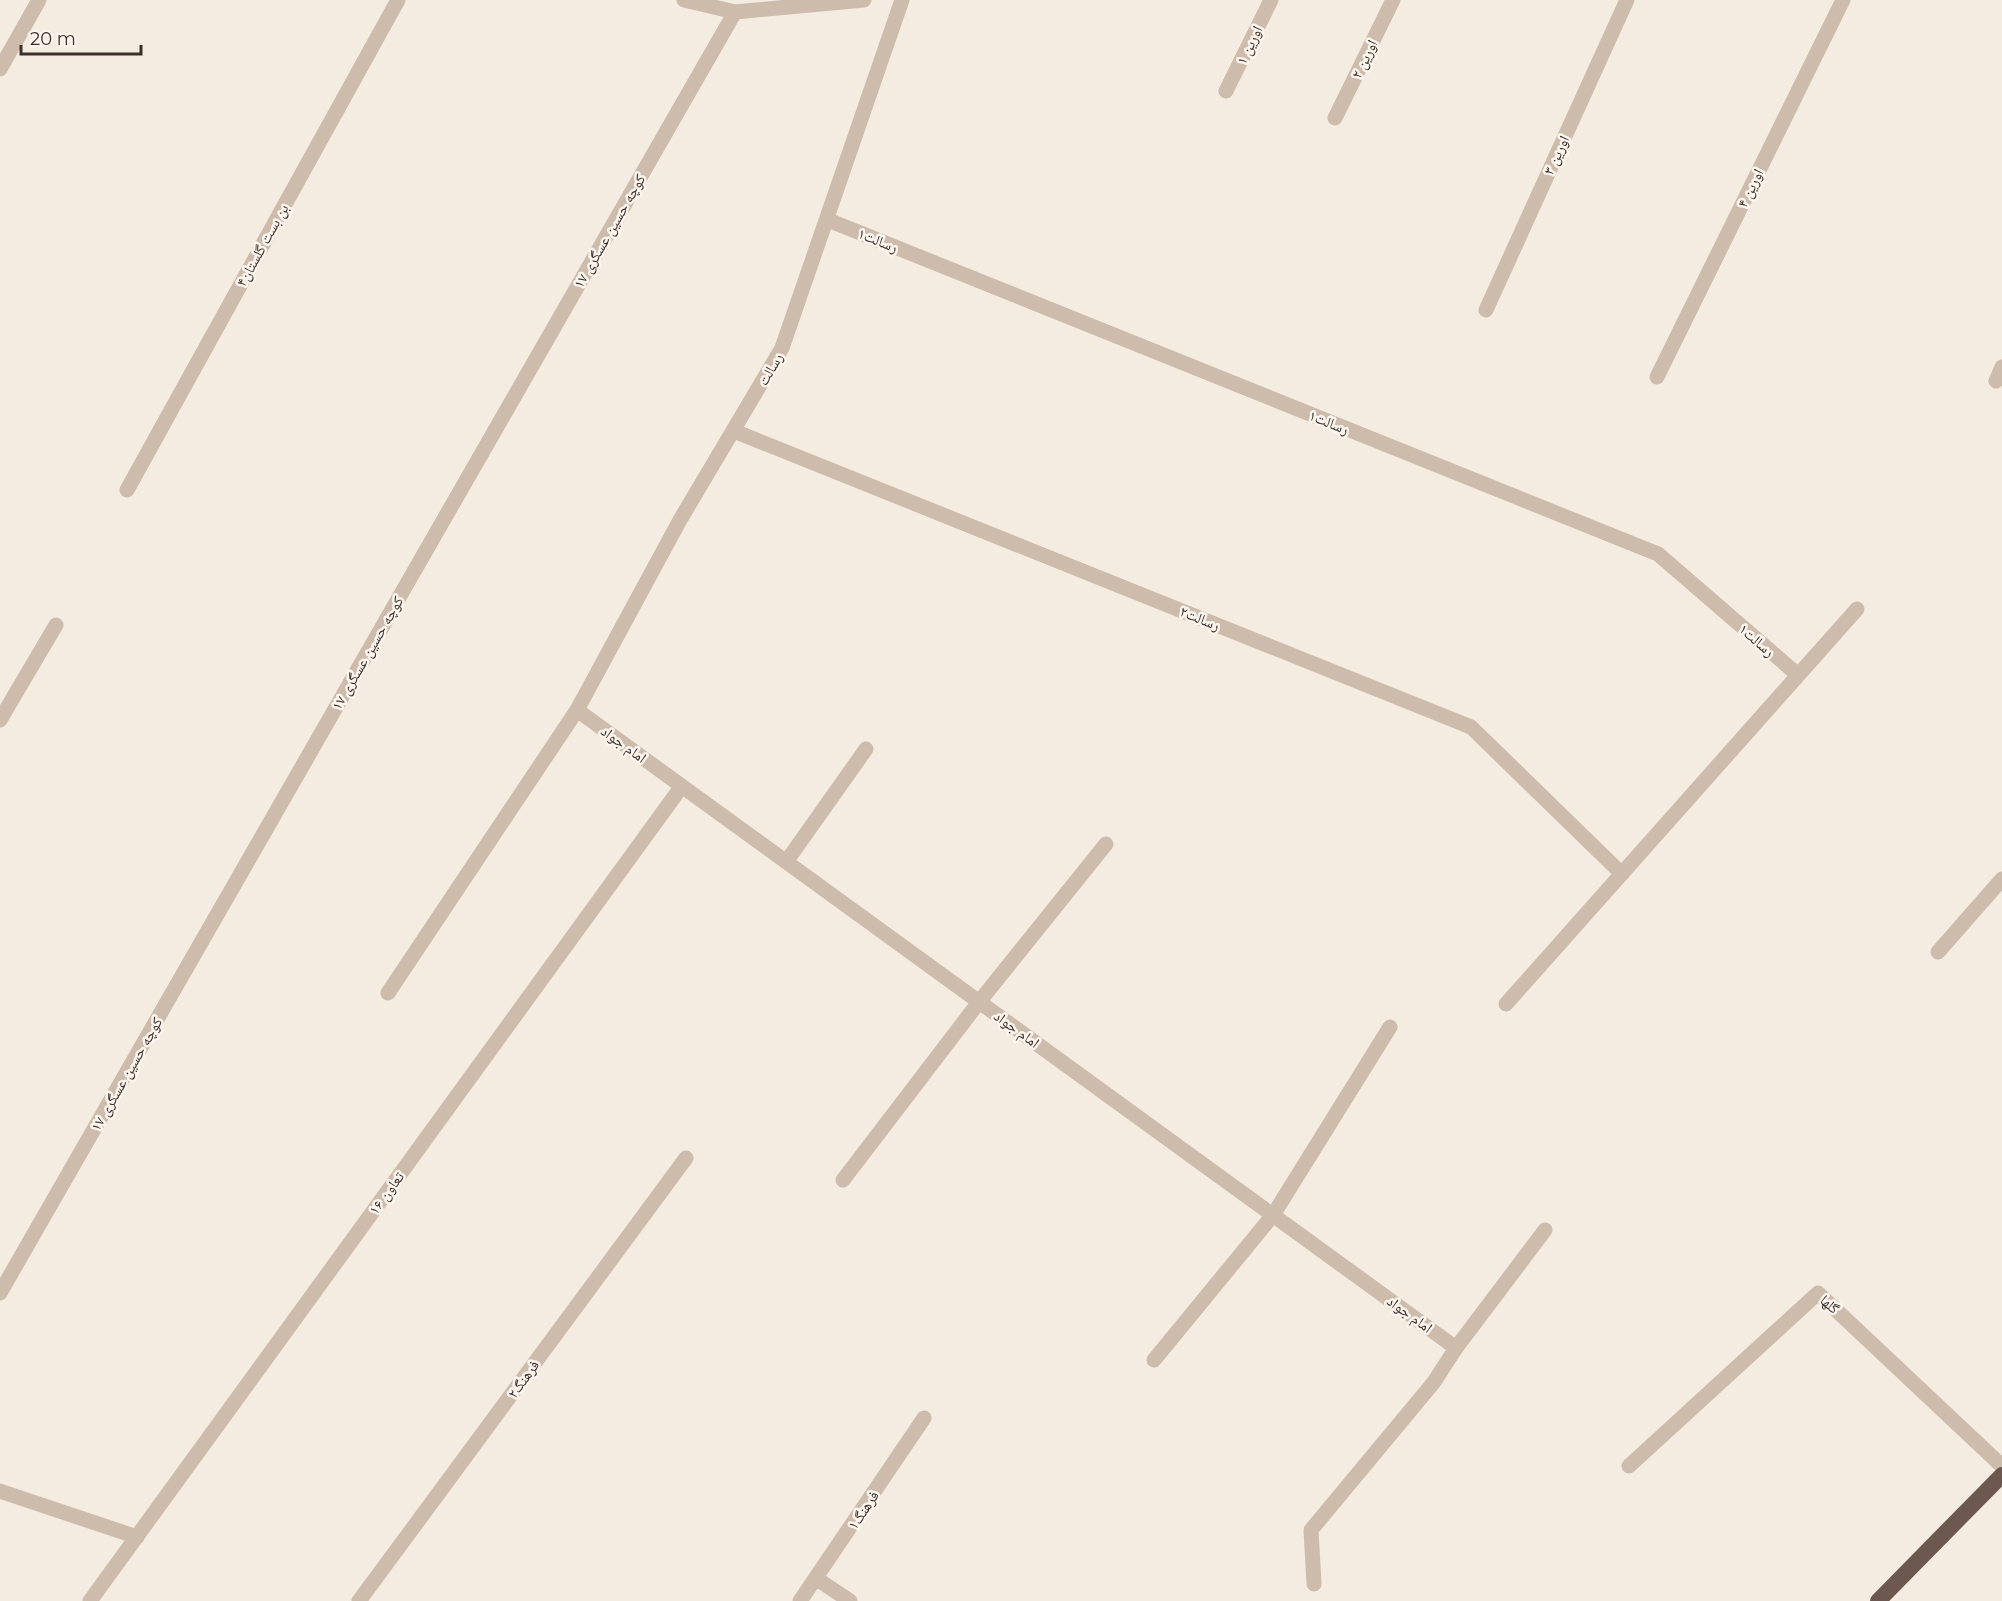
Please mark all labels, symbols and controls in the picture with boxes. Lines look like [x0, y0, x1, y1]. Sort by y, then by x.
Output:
scale bar [21, 18, 141, 56]
street label: اورین ۱ [1231, 22, 1267, 68]
text: 20 m [30, 28, 76, 50]
street label: اورین ۲ [1346, 36, 1382, 82]
street label: اورین ۳ [1539, 132, 1574, 178]
street label: اورین ۴ [1732, 165, 1768, 211]
street label: کوچه حسین عسگری ۱۷ [569, 171, 650, 292]
street label: بن بست گلستان۴ [231, 200, 293, 290]
street label: رسالت۱ [855, 223, 901, 257]
street label: رسالت [753, 349, 787, 389]
street label: رسالت۱ [1306, 405, 1352, 439]
street label: کوچه حسین عسگری ۱۷ [327, 593, 408, 714]
street label: رسالت۲ [1177, 601, 1223, 635]
street label: رسالت۱ [1735, 619, 1779, 661]
street label: امام جواد [597, 721, 651, 768]
street label: امام جواد [990, 1006, 1044, 1053]
street label: کوچه حسین عسگری ۱۷ [86, 1014, 167, 1135]
street label: تعاون ۱۶ [364, 1167, 409, 1219]
street label: گلها [1816, 1290, 1844, 1318]
street label: امام جواد [1383, 1291, 1437, 1338]
street label: فرهنگ۲ [503, 1356, 543, 1402]
street label: فرهنگ۱ [843, 1487, 883, 1533]

